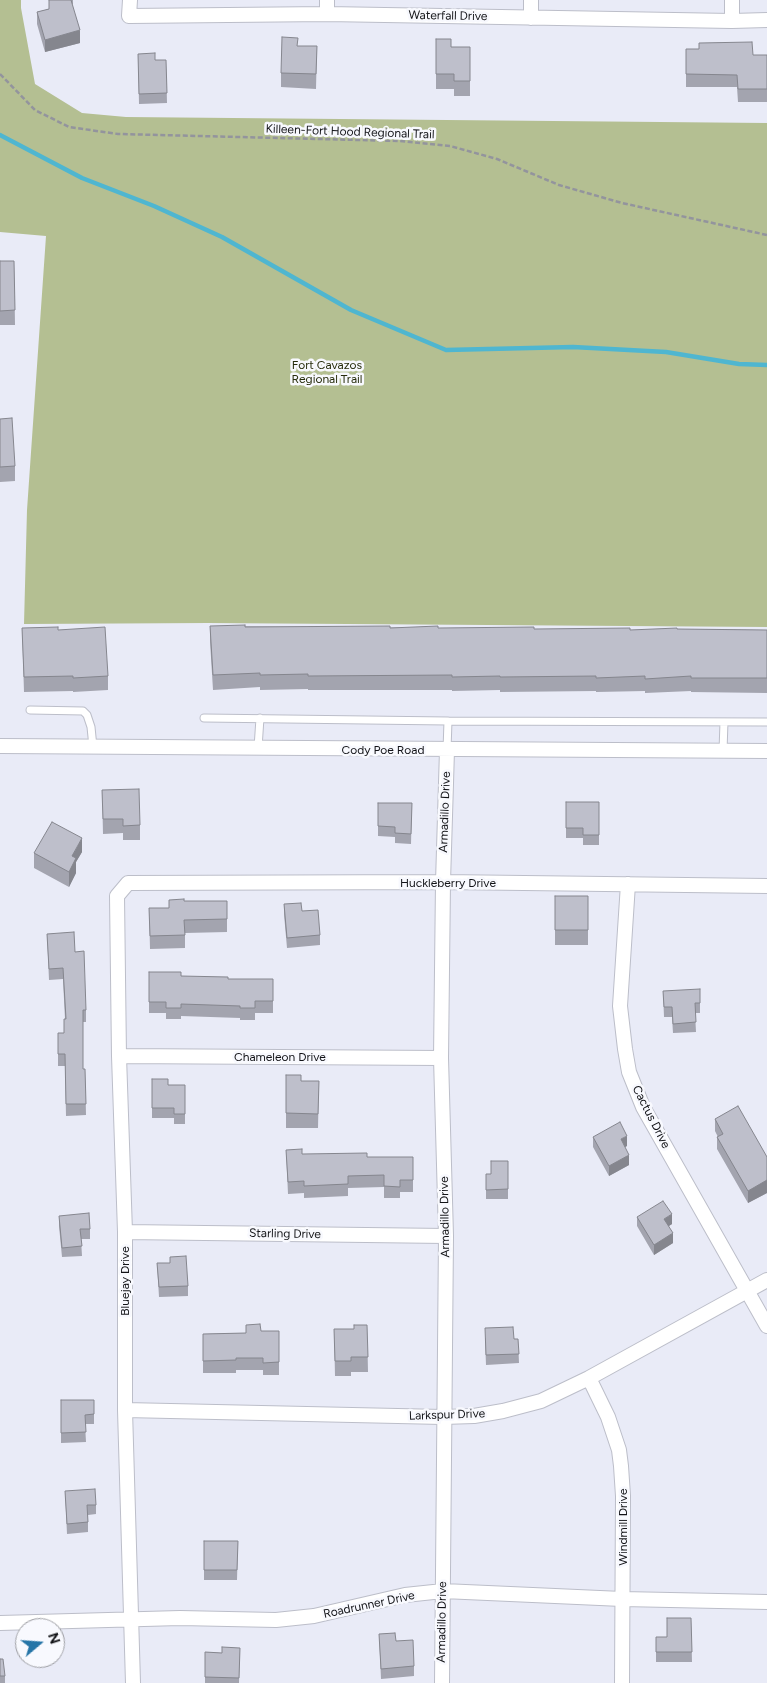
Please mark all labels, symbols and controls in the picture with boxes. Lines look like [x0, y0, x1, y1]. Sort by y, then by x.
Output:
street label: Waterfall Drive [408, 8, 488, 24]
street label: Killeen-Fort Hood Regional Trail [265, 122, 435, 142]
park label: Fort Cavazos Regional Trail [292, 358, 362, 386]
street label: Cody Poe Road [342, 743, 424, 757]
street label: Armadillo Drive [436, 771, 454, 853]
street label: Huckleberry Drive [400, 876, 496, 890]
street label: Chameleon Drive [234, 1050, 326, 1064]
street label: Cactus Drive [629, 1083, 673, 1151]
street label: Armadillo Drive [437, 1176, 453, 1258]
street label: Starling Drive [249, 1226, 321, 1242]
street label: Bluejay Drive [118, 1246, 132, 1316]
street label: Larkspur Drive [409, 1406, 485, 1424]
street label: Windmill Drive [616, 1488, 630, 1566]
street label: Armadillo Drive [434, 1581, 450, 1663]
street label: Roadrunner Drive [322, 1588, 416, 1622]
north arrow [15, 1618, 65, 1668]
text: N [44, 1631, 64, 1646]

